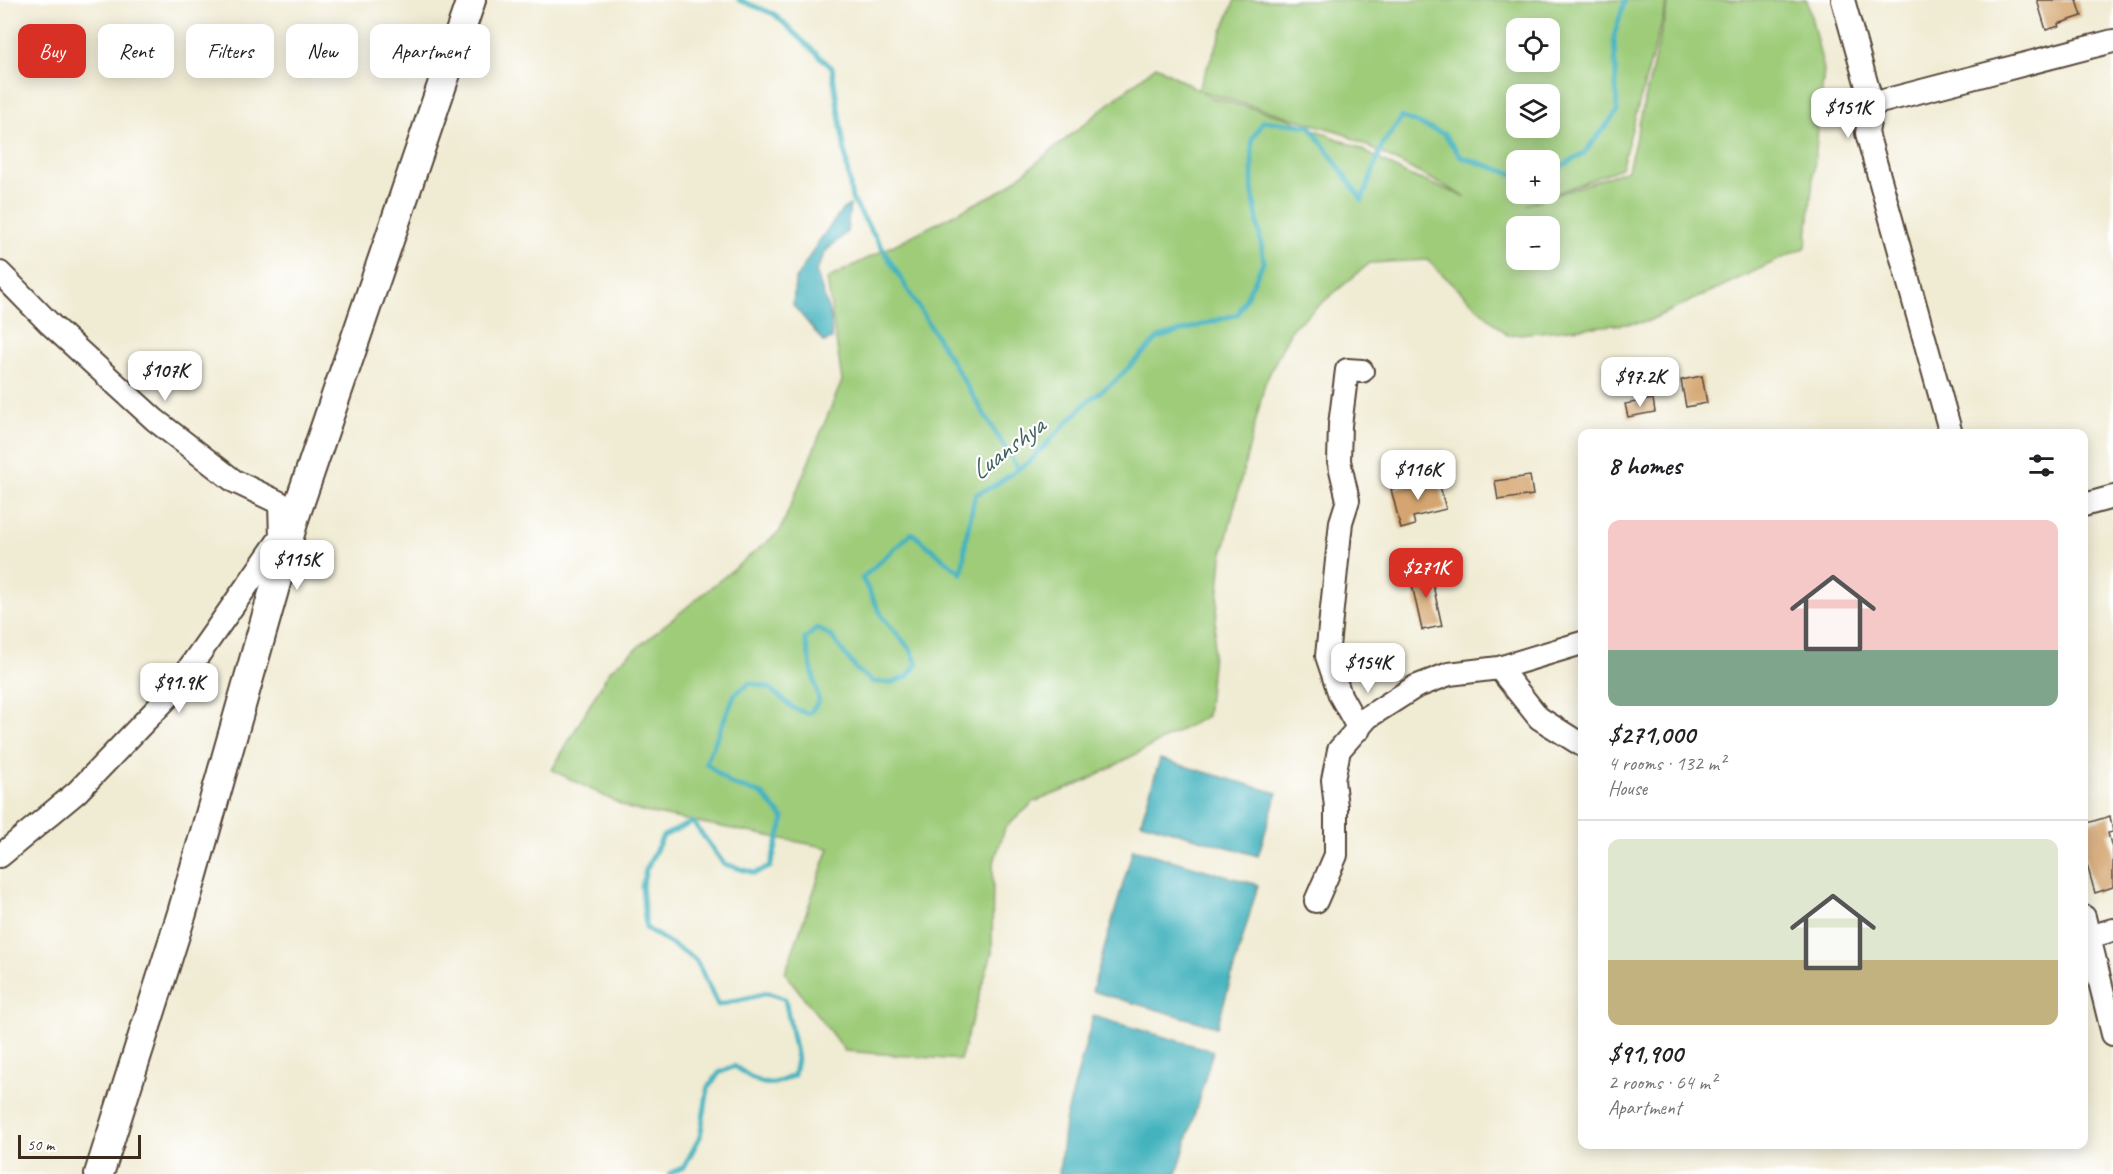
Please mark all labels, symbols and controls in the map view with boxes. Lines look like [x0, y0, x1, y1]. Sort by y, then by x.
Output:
map controls [1506, 18, 1560, 270]
button: locate [1506, 18, 1560, 72]
chip: Buy [18, 24, 86, 78]
chip: Rent [98, 24, 174, 78]
chip: Filters [186, 24, 274, 78]
chip: New [286, 24, 358, 78]
chip: Apartment [370, 24, 490, 78]
button: layers [1506, 84, 1560, 138]
pin: $151K [1806, 88, 1890, 139]
text: $151K [1825, 95, 1871, 120]
button: + [1506, 150, 1560, 204]
button: − [1506, 216, 1560, 270]
pin: $107K [123, 351, 207, 402]
pin: $97.2K [1591, 357, 1689, 408]
text: $107K [142, 358, 188, 383]
text: $97.2K [1615, 364, 1665, 389]
water label: Luanshya [963, 407, 1054, 487]
text: 8 homes [1608, 449, 1681, 482]
icon: filters [2025, 449, 2058, 482]
pin: $116K [1376, 450, 1460, 501]
text: $116K [1395, 457, 1441, 482]
pin: $115K [255, 540, 339, 591]
text: $115K [274, 547, 320, 572]
pin: $271K [1384, 548, 1468, 599]
text: $271K [1403, 555, 1449, 580]
icon: home [1779, 559, 1887, 667]
pin: $154K [1326, 643, 1410, 694]
text: $154K [1345, 650, 1391, 675]
pin: $91.9K [130, 663, 228, 714]
text: $91.9K [154, 670, 204, 695]
text: $271,000 [1608, 718, 1695, 751]
text: 4 rooms · 132 m² [1608, 751, 1725, 776]
text: House [1608, 776, 1647, 801]
icon: home [1779, 878, 1887, 986]
text: $91,900 [1608, 1037, 1683, 1070]
text: 2 rooms · 64 m² [1608, 1070, 1716, 1095]
text: Apartment [1608, 1095, 1681, 1120]
scale bar [18, 1132, 141, 1160]
text: 50 m [27, 1135, 54, 1155]

